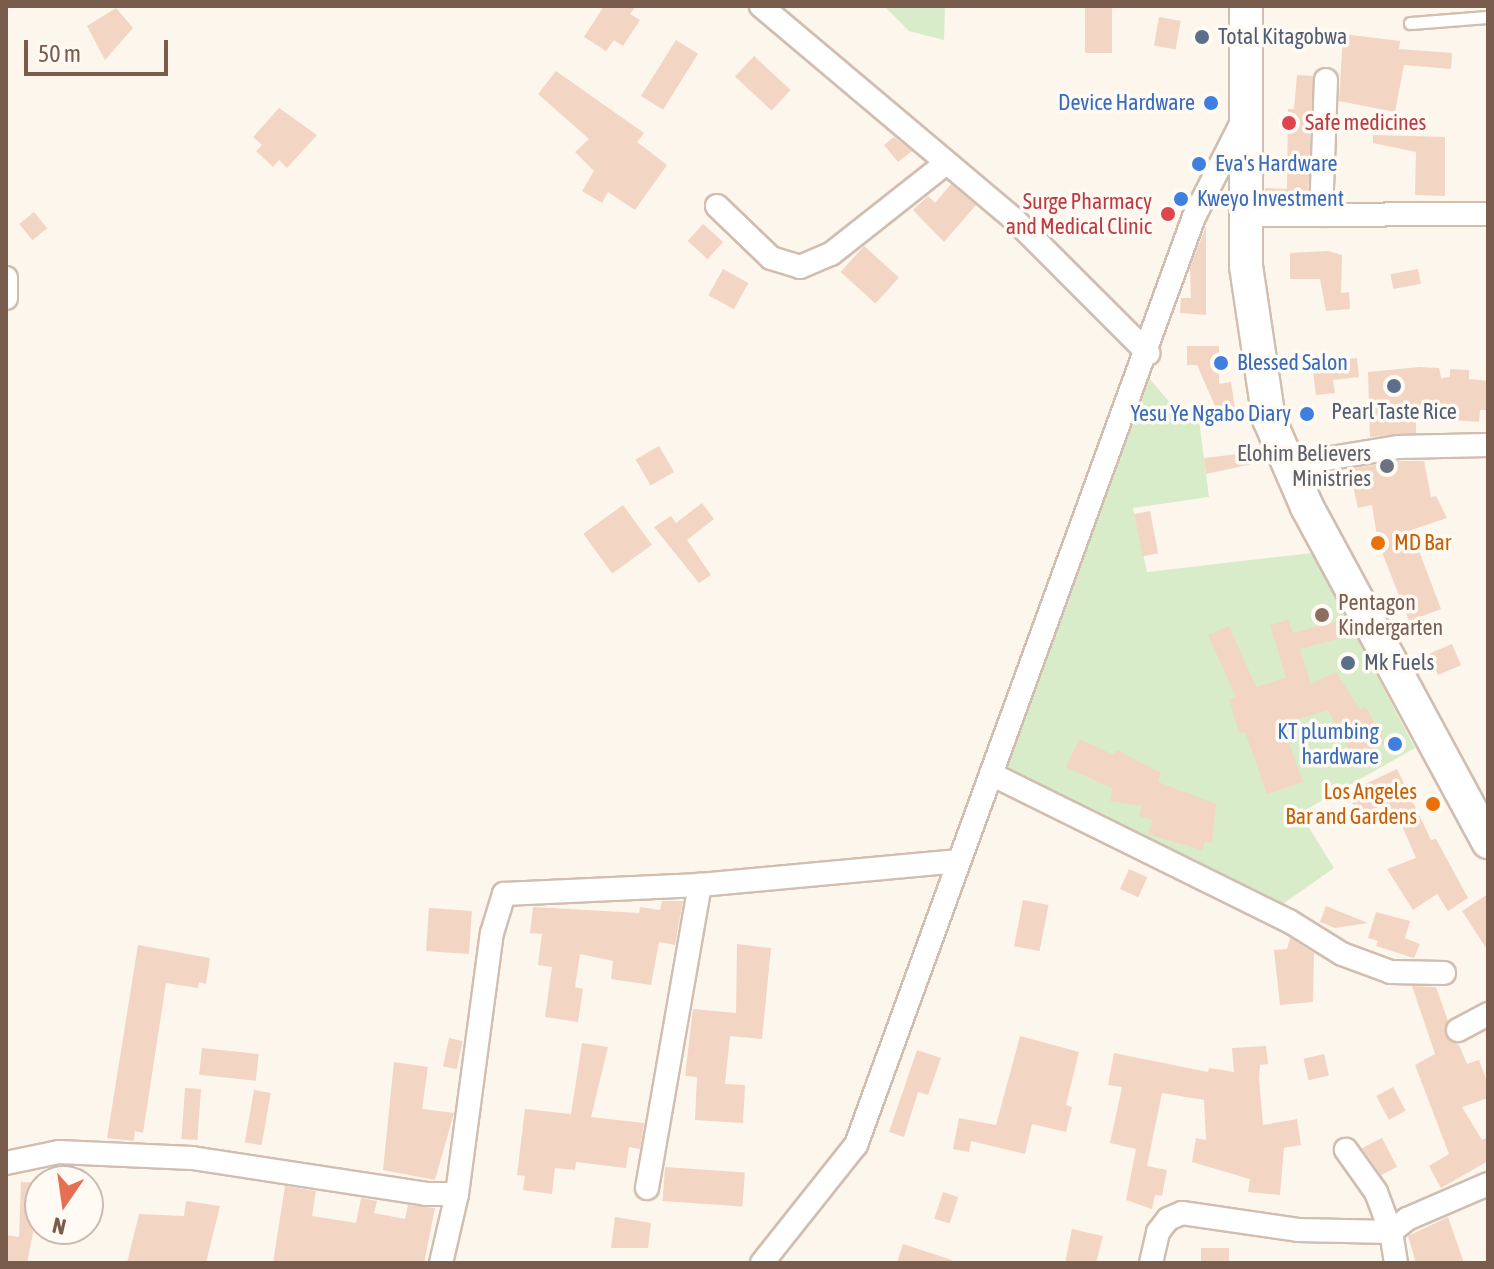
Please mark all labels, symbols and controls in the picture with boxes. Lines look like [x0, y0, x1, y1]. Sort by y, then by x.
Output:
scale bar [28, 24, 172, 74]
place label: Total Kitagobwa [1218, 24, 1347, 50]
marker: Total Kitagobwa [1193, 28, 1211, 46]
text: 50 m [38, 40, 81, 67]
place label: Device Hardware [1058, 90, 1195, 116]
marker: Device Hardware [1202, 94, 1220, 112]
place label: Safe medicines [1305, 110, 1426, 136]
marker: Safe medicines [1280, 114, 1298, 132]
place label: Eva's Hardware [1215, 151, 1337, 177]
marker: Eva's Hardware [1190, 155, 1208, 173]
place label: Kweyo Investment [1197, 186, 1344, 212]
place label: Surge Pharmacy and Medical Clinic [1006, 188, 1152, 240]
marker: Kweyo Investment [1172, 190, 1190, 208]
marker: Surge Pharmacy and Medical Clinic [1159, 205, 1177, 223]
place label: Blessed Salon [1237, 350, 1348, 376]
marker: Blessed Salon [1212, 354, 1230, 372]
marker: Pearl Taste Rice [1385, 377, 1403, 395]
place label: Pearl Taste Rice [1331, 399, 1457, 425]
place label: Yesu Ye Ngabo Diary [1130, 401, 1291, 427]
marker: Yesu Ye Ngabo Diary [1298, 405, 1316, 423]
place label: Elohim Believers Ministries [1237, 440, 1371, 492]
marker: Elohim Believers Ministries [1378, 457, 1396, 475]
place label: MD Bar [1394, 530, 1451, 556]
marker: MD Bar [1369, 534, 1387, 552]
place label: Pentagon Kindergarten [1338, 589, 1443, 640]
marker: Pentagon Kindergarten [1313, 606, 1331, 624]
place label: Mk Fuels [1364, 650, 1434, 676]
marker: Mk Fuels [1339, 654, 1357, 672]
place label: KT plumbing hardware [1277, 718, 1379, 770]
marker: KT plumbing hardware [1386, 735, 1404, 753]
place label: Los Angeles Bar and Gardens [1285, 778, 1417, 830]
marker: Los Angeles Bar and Gardens [1424, 795, 1442, 813]
north arrow [24, 1165, 104, 1245]
text: N [50, 1212, 68, 1241]

